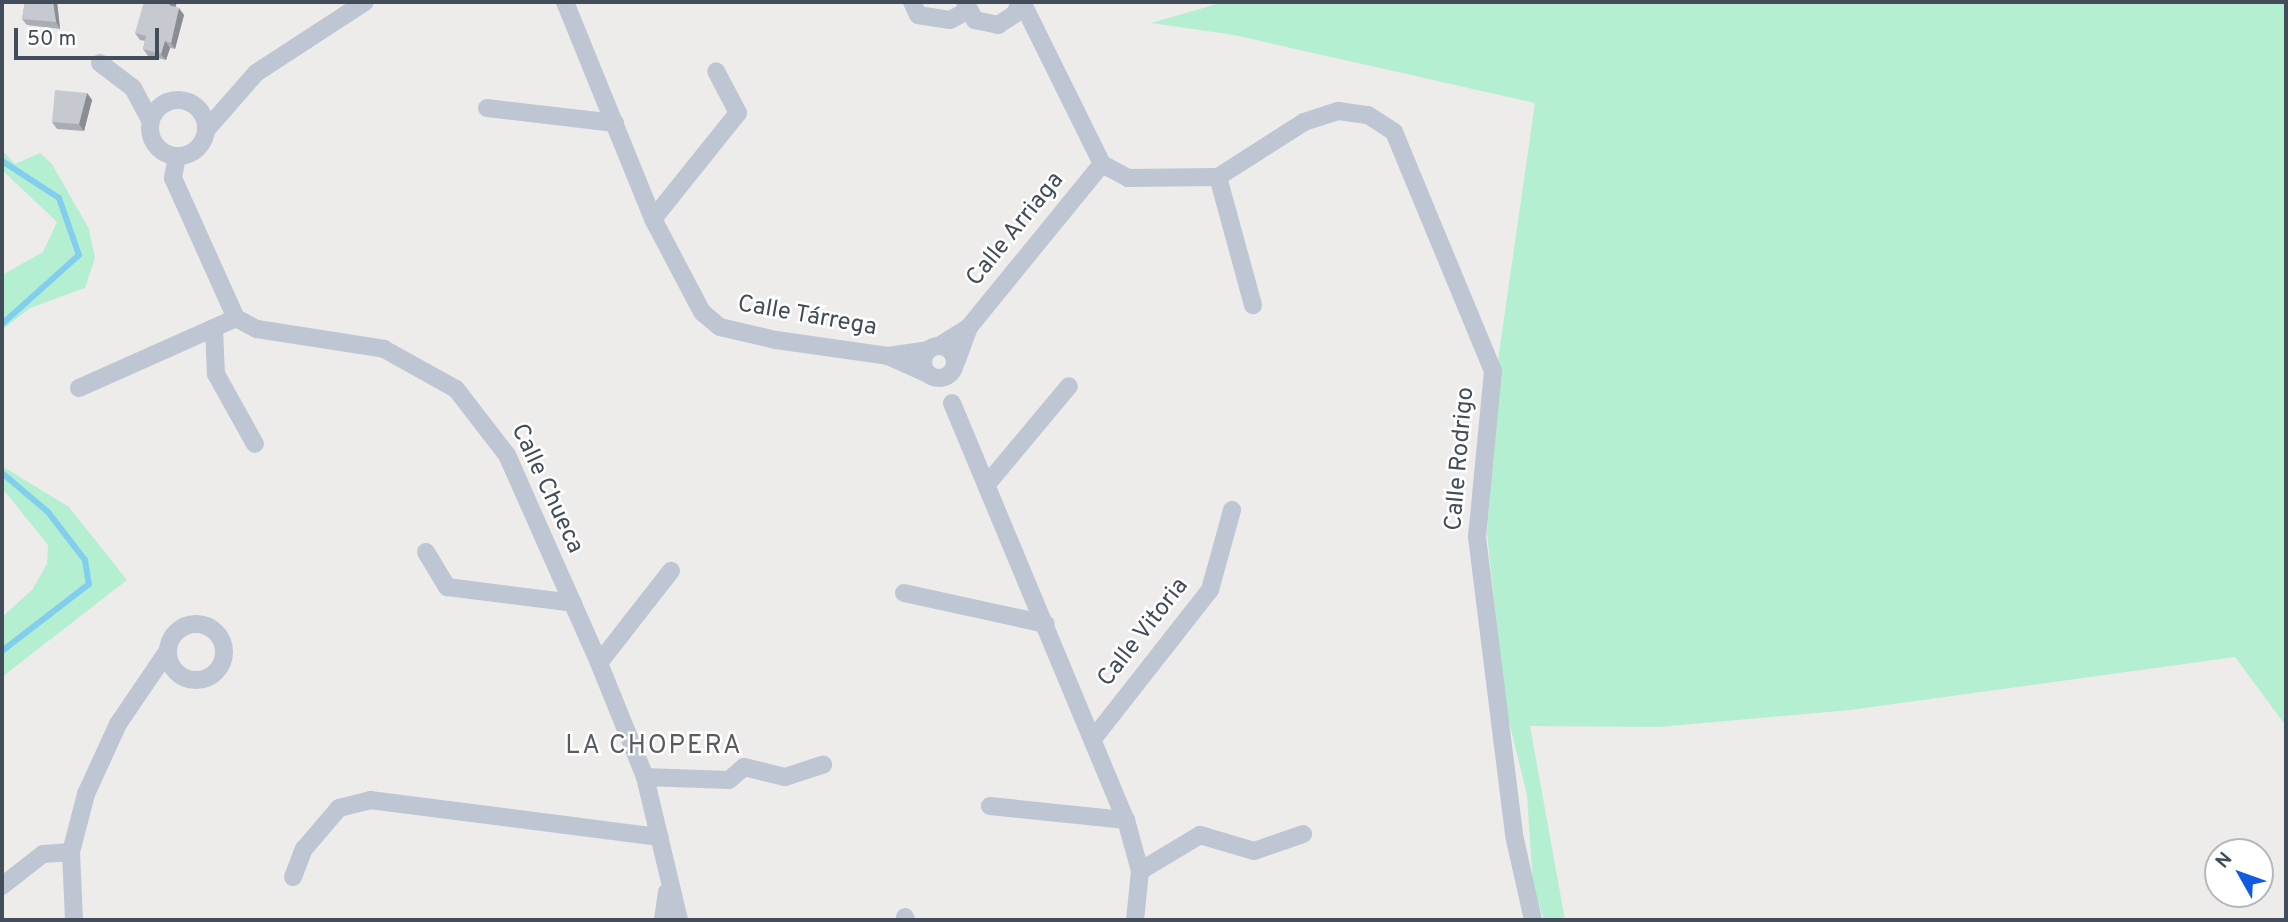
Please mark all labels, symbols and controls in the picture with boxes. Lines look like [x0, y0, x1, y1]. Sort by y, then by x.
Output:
scale bar [18, 14, 163, 58]
text: 50 m [27, 26, 76, 53]
street label: Calle Arriaga [961, 167, 1071, 293]
street label: Calle Tárrega [735, 290, 879, 344]
street label: Calle Rodrigo [1440, 386, 1482, 532]
street label: Calle Chueca [503, 420, 589, 558]
street label: Calle Vitoria [1092, 572, 1196, 694]
district label: LA CHOPERA [566, 731, 742, 763]
north arrow [2204, 838, 2274, 908]
text: N [2211, 848, 2238, 874]

